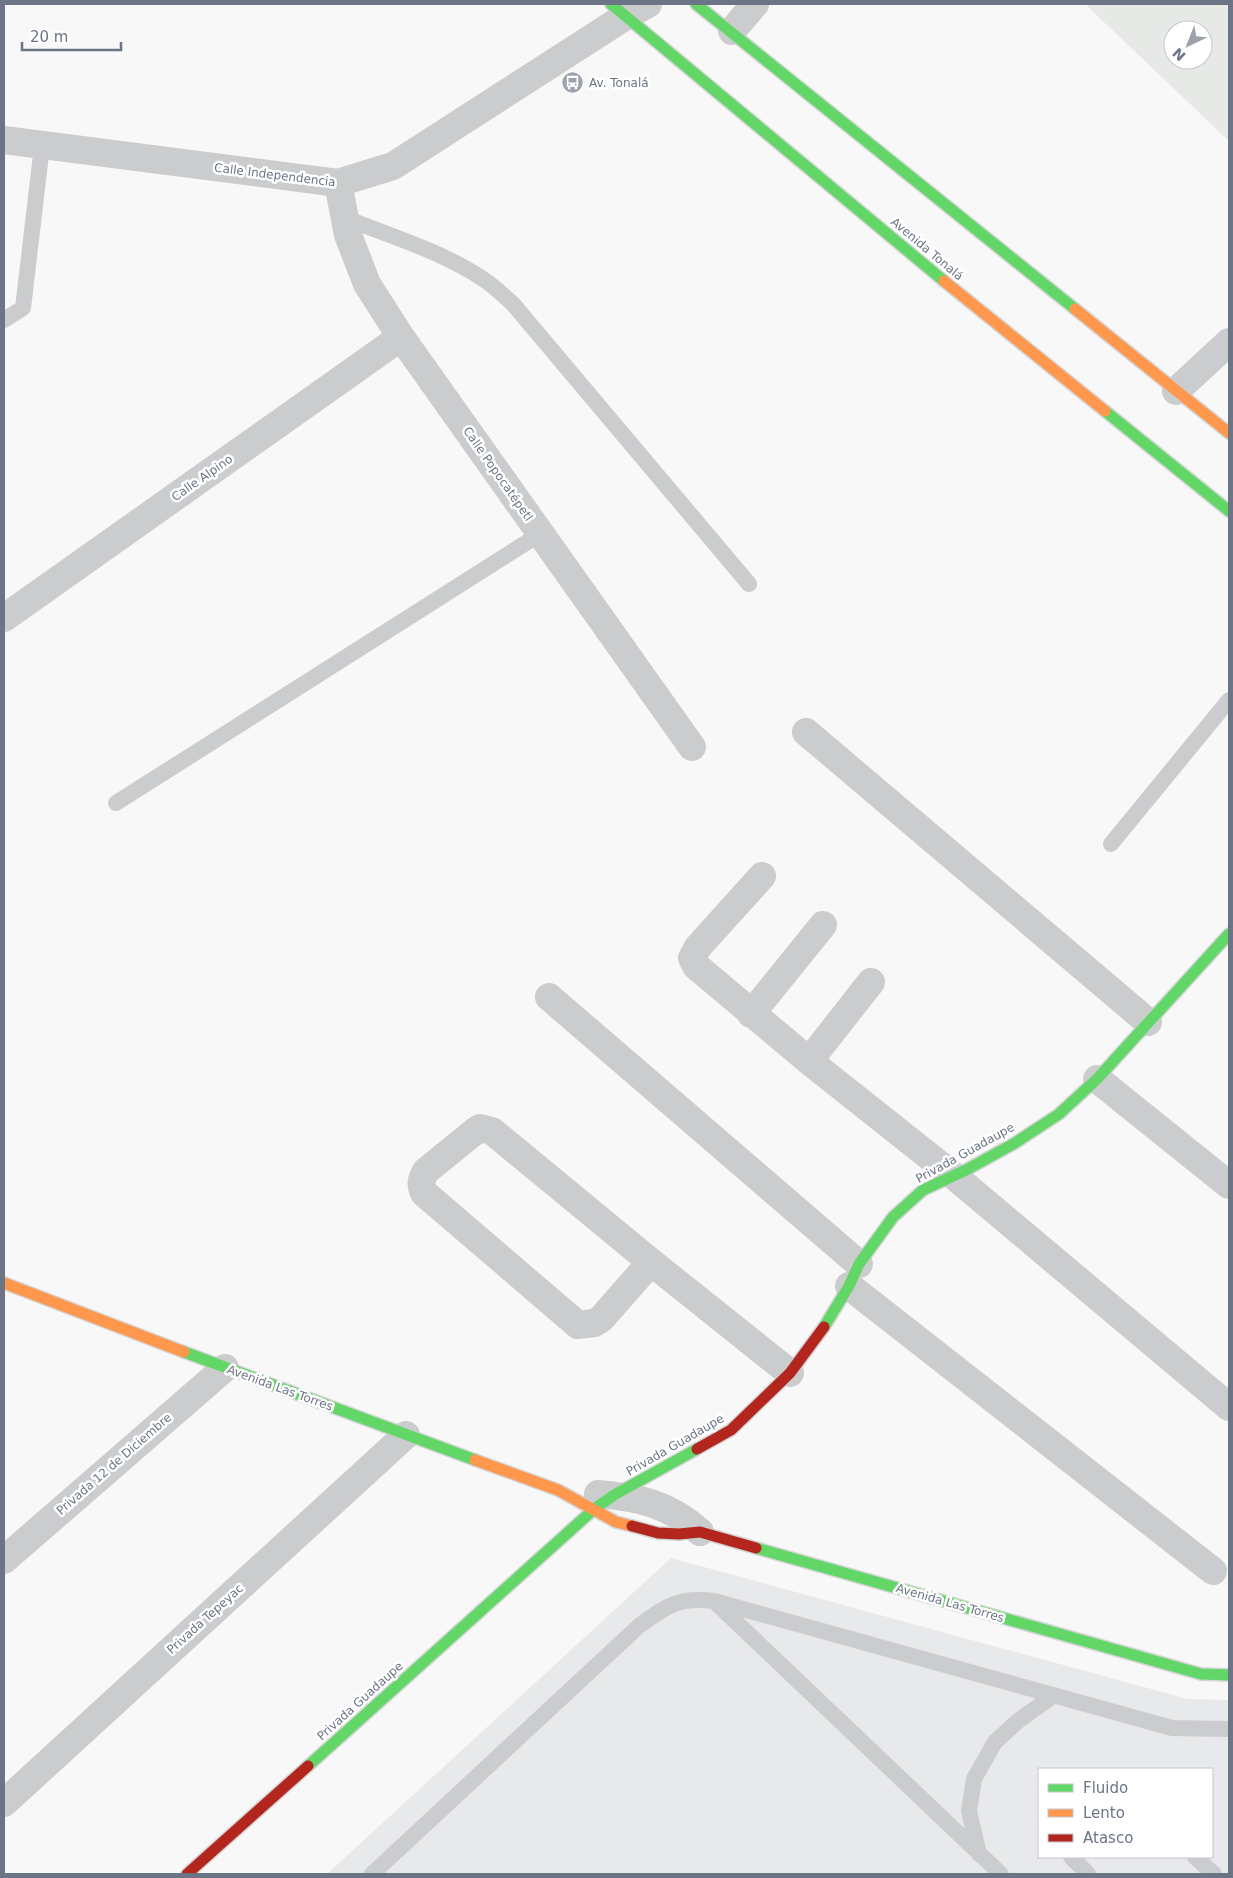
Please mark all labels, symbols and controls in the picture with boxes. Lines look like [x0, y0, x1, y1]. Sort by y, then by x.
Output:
scale bar [22, 20, 121, 52]
north arrow [1163, 20, 1213, 70]
text: 20 m [30, 28, 68, 46]
text: N [1169, 45, 1189, 64]
bus stop icon: Av. Tonalá [561, 71, 585, 95]
place label: Av. Tonalá [589, 76, 649, 90]
street label: Calle Independencia [213, 161, 337, 189]
street label: Avenida Tonalá [888, 215, 966, 283]
street label: Calle Popocatépetl [460, 424, 536, 524]
street label: Calle Alpino [169, 452, 235, 504]
street label: Privada Guadaupe [913, 1120, 1017, 1186]
street label: Avenida Las Torres [225, 1362, 335, 1414]
street label: Privada 12 de Diciembre [54, 1410, 174, 1518]
street label: Privada Guadaupe [624, 1411, 726, 1479]
street label: Privada Tepeyac [164, 1581, 246, 1657]
street label: Avenida Las Torres [894, 1581, 1006, 1625]
street label: Privada Guadaupe [314, 1659, 406, 1743]
legend [1038, 1768, 1213, 1858]
text: Fluido [1083, 1779, 1128, 1797]
text: Lento [1083, 1804, 1125, 1822]
text: Atasco [1083, 1829, 1133, 1847]

